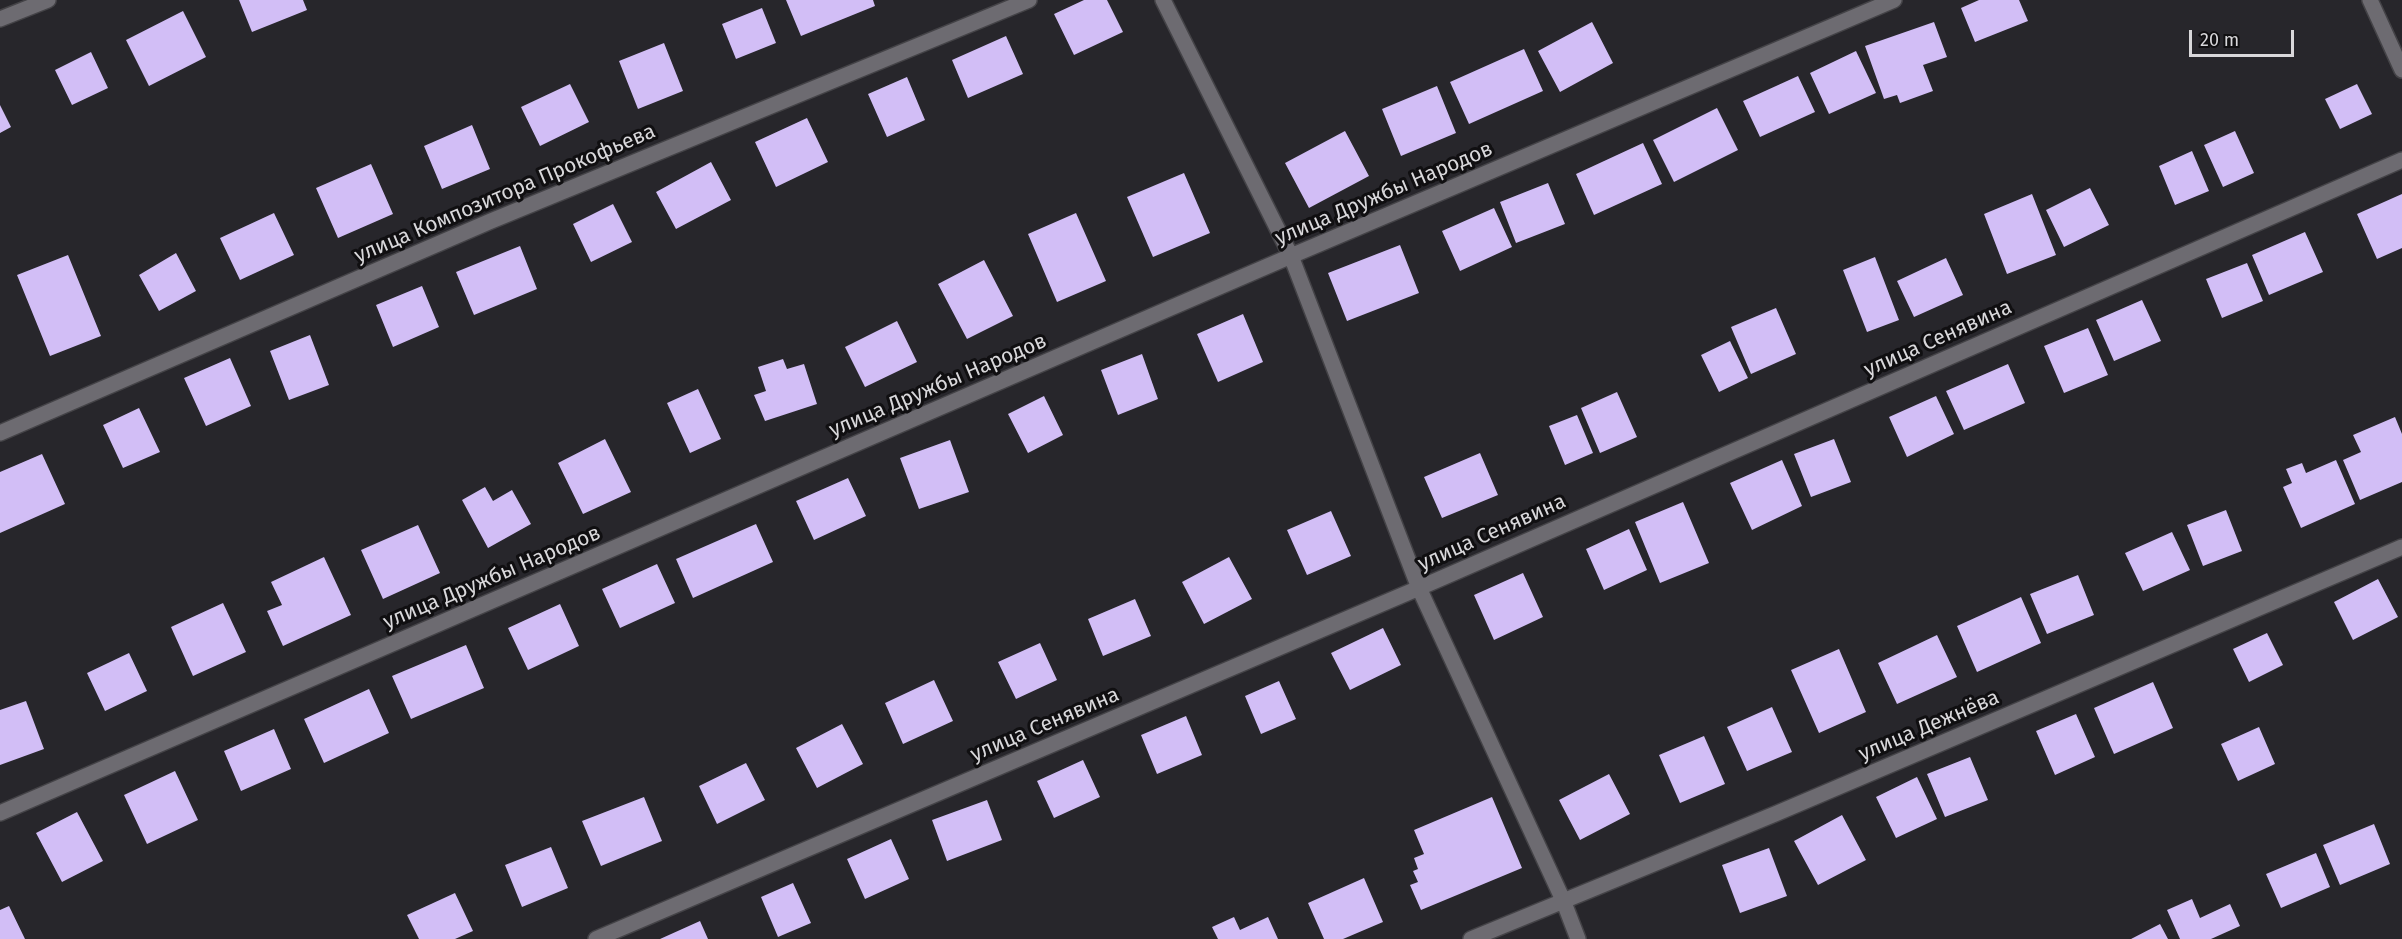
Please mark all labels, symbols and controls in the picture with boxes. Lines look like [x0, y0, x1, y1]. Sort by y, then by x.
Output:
scale bar [2192, 18, 2297, 56]
text: 20 m [2200, 29, 2239, 51]
street label: улица Композитора Прокофьева [351, 119, 659, 269]
street label: улица Дружбы Народов [1271, 137, 1497, 251]
street label: улица Сенявина [1860, 295, 2016, 383]
street label: улица Дружбы Народов [825, 329, 1051, 443]
street label: улица Сенявина [1414, 489, 1570, 577]
street label: улица Дружбы Народов [379, 521, 605, 635]
street label: улица Сенявина [967, 682, 1123, 768]
street label: улица Дежнёва [1855, 685, 2003, 767]

